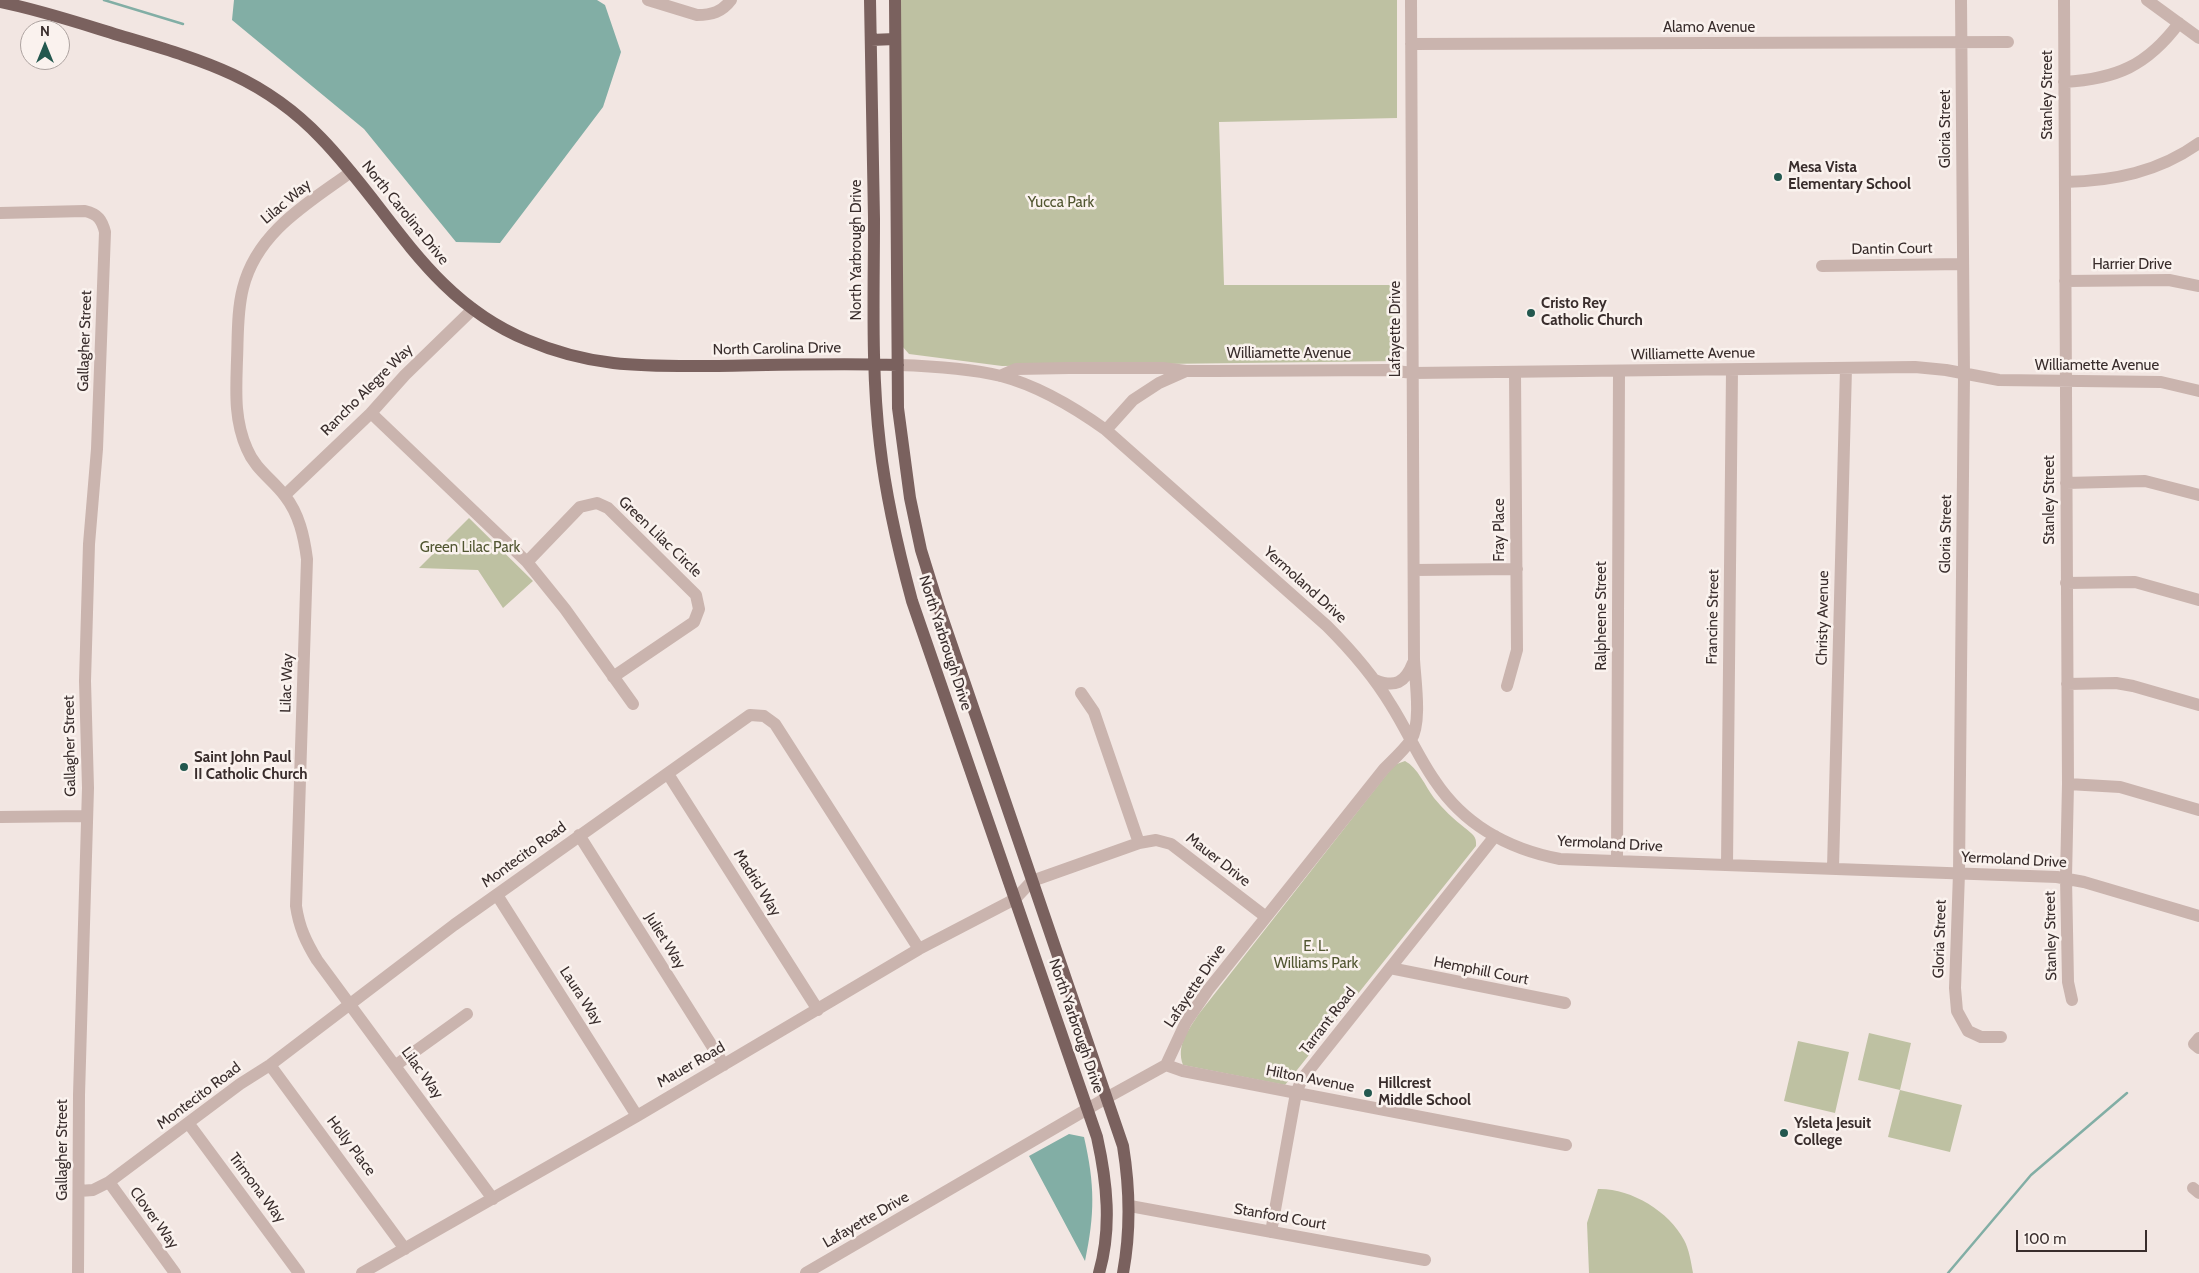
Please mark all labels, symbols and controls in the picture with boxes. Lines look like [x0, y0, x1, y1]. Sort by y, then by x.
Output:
street label: Alamo Avenue [1663, 19, 1755, 37]
north arrow [20, 20, 70, 70]
text: N [40, 22, 50, 40]
street label: Stanley Street [2039, 50, 2057, 140]
street label: Gloria Street [1937, 90, 1955, 168]
street label: North Carolina Drive [358, 157, 452, 269]
place label: Mesa Vista Elementary School [1788, 159, 1911, 194]
marker: Mesa Vista Elementary School [1772, 171, 1784, 183]
street label: Lilac Way [257, 176, 315, 228]
street label: North Yarbrough Drive [848, 180, 866, 320]
park label: Yucca Park [1028, 194, 1094, 212]
street label: Dantin Court [1851, 239, 1933, 259]
street label: Harrier Drive [2092, 256, 2172, 274]
street label: Lafayette Drive [1387, 281, 1405, 377]
street label: Gallagher Street [74, 290, 96, 392]
place label: Cristo Rey Catholic Church [1541, 295, 1643, 330]
marker: Cristo Rey Catholic Church [1525, 307, 1537, 319]
street label: North Carolina Drive [713, 339, 841, 359]
street label: Rancho Alegre Way [317, 340, 417, 440]
street label: Williamette Avenue [1631, 344, 1755, 364]
street label: Williamette Avenue [1227, 345, 1351, 363]
street label: Williamette Avenue [2035, 357, 2159, 375]
street label: Stanley Street [2041, 455, 2059, 545]
street label: Green Lilac Circle [615, 493, 705, 581]
street label: Gloria Street [1936, 494, 1956, 574]
street label: Fray Place [1491, 498, 1509, 562]
park label: Green Lilac Park [420, 539, 520, 557]
street label: Yermoland Drive [1260, 543, 1350, 627]
street label: Ralpheene Street [1593, 561, 1611, 671]
street label: Francine Street [1703, 569, 1723, 665]
street label: Christy Avenue [1813, 570, 1833, 666]
street label: North Yarbrough Drive [915, 573, 975, 713]
street label: Lilac Way [277, 653, 297, 713]
street label: Gallagher Street [60, 695, 80, 797]
place label: Saint John Paul II Catholic Church [194, 749, 308, 784]
marker: Saint John Paul II Catholic Church [178, 761, 190, 773]
street label: Montecito Road [478, 818, 570, 892]
street label: Mauer Drive [1182, 829, 1254, 891]
street label: Yermoland Drive [1557, 832, 1663, 856]
street label: Madrid Way [729, 846, 785, 920]
street label: Yermoland Drive [1961, 848, 2067, 872]
street label: Stanley Street [2041, 891, 2061, 981]
street label: Gloria Street [1930, 899, 1950, 979]
street label: Juliet Way [641, 910, 689, 972]
park label: E. L. Williams Park [1274, 938, 1358, 973]
street label: Lafayette Drive [1161, 941, 1229, 1031]
street label: Hemphill Court [1432, 953, 1530, 989]
street label: North Yarbrough Drive [1045, 956, 1107, 1096]
street label: Laura Way [556, 963, 606, 1029]
street label: Tarrant Road [1296, 984, 1360, 1058]
street label: Mauer Road [654, 1038, 728, 1092]
street label: Lilac Way [397, 1044, 447, 1102]
street label: Montecito Road [154, 1059, 244, 1133]
street label: Hilton Avenue [1264, 1062, 1356, 1096]
place label: Hillcrest Middle School [1378, 1075, 1471, 1110]
marker: Hillcrest Middle School [1362, 1087, 1374, 1099]
street label: Gallagher Street [54, 1099, 72, 1201]
street label: Holly Place [323, 1113, 379, 1179]
place label: Ysleta Jesuit College [1794, 1115, 1871, 1150]
marker: Ysleta Jesuit College [1778, 1127, 1790, 1139]
street label: Trimona Way [225, 1149, 289, 1227]
street label: Clover Way [126, 1184, 182, 1252]
street label: Lafayette Drive [820, 1188, 912, 1252]
street label: Stanford Court [1232, 1200, 1328, 1234]
scale bar [2019, 1220, 2150, 1252]
text: 100 m [2024, 1230, 2066, 1248]

